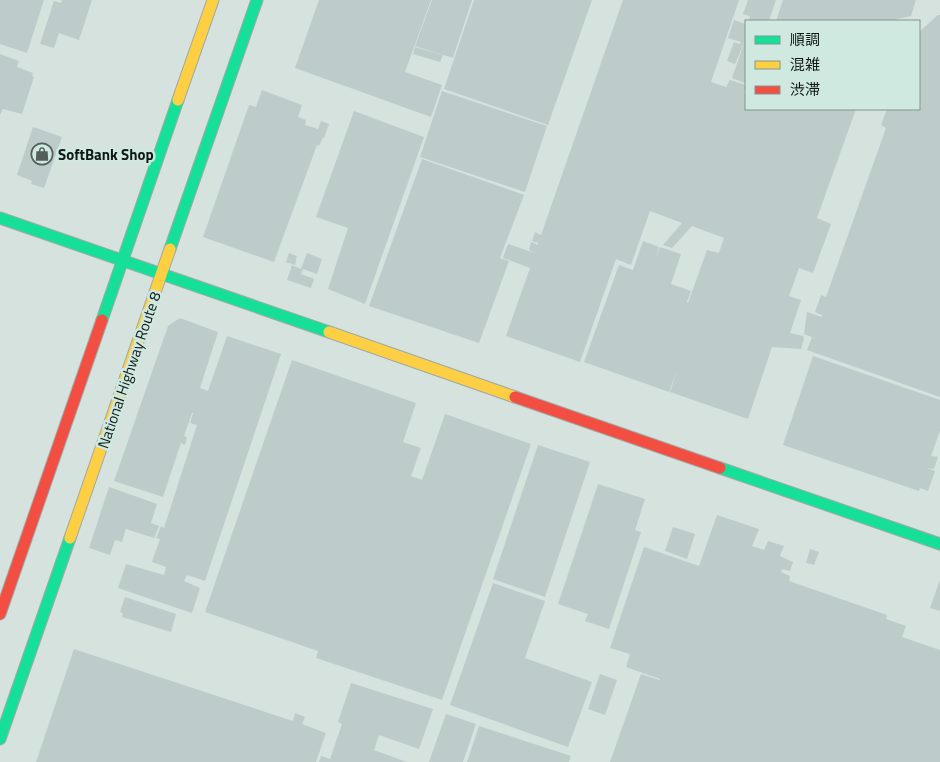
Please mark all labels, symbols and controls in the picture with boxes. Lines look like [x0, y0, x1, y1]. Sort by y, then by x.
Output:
legend [745, 20, 920, 110]
text: 順調 [790, 28, 820, 51]
text: 混雑 [790, 53, 820, 76]
text: 渋滞 [790, 78, 820, 101]
shop icon: SoftBank Shop [30, 142, 54, 166]
place label: SoftBank Shop [58, 143, 154, 166]
street label: National Highway Route 8 [91, 289, 167, 451]

